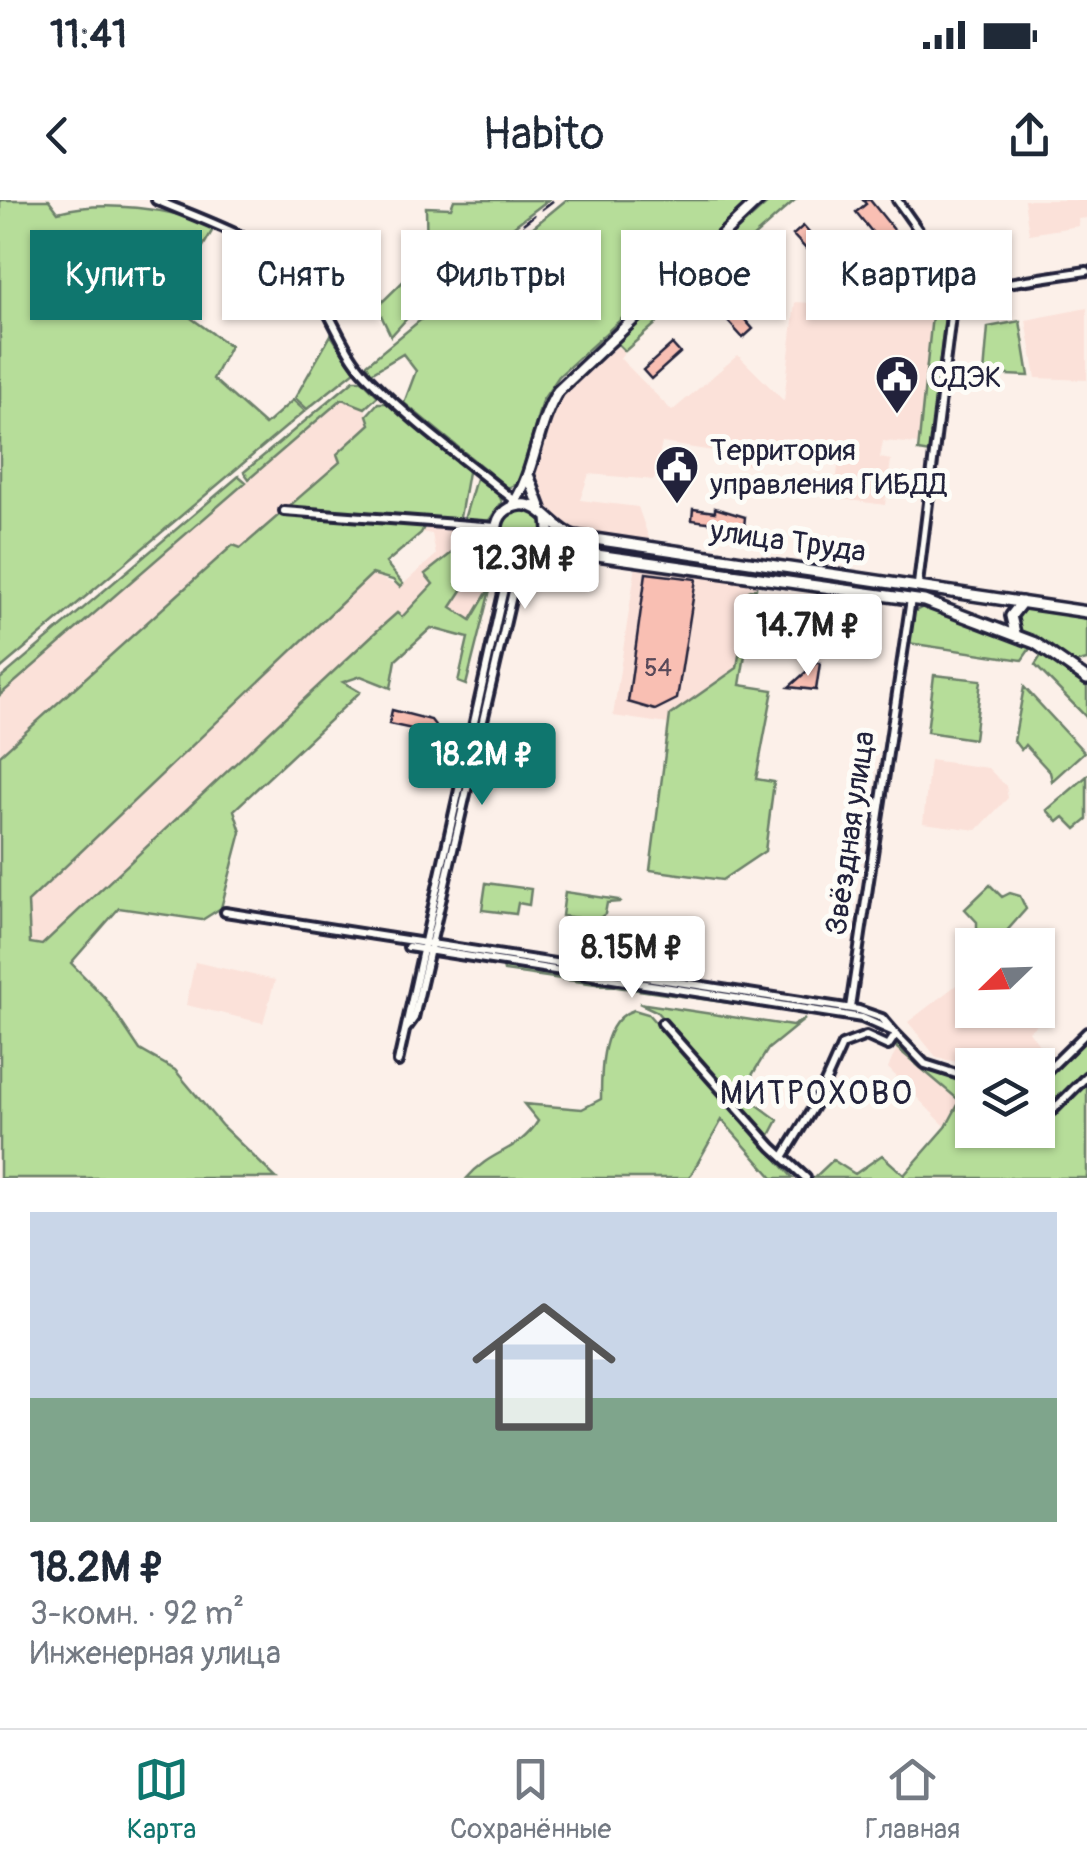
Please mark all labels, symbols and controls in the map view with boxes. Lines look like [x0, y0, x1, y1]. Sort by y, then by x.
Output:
text: 11:41 [50, 11, 127, 59]
text: Habito [483, 107, 604, 163]
icon: back [30, 108, 85, 163]
icon: share [1002, 108, 1057, 163]
chip: Купить [30, 230, 202, 320]
chip: Снять [222, 230, 381, 320]
chip: Фильтры [401, 230, 601, 320]
chip: Новое [621, 230, 786, 320]
chip: Квартира [806, 230, 1012, 320]
public building icon: СДЭК [874, 354, 920, 415]
place label: СДЭК [930, 359, 1002, 396]
place label: Территория управления ГИБДД [709, 432, 948, 503]
public building icon: Территория управления ГИБДД [654, 444, 700, 505]
street label: улица Труда [707, 512, 868, 571]
pin: 12.3M ₽ [433, 527, 617, 612]
text: 12.3M ₽ [473, 539, 577, 579]
pin: 14.7M ₽ [716, 594, 900, 679]
text: 14.7M ₽ [756, 606, 860, 646]
house number: 54 [644, 653, 672, 684]
pin: 18.2M ₽ [390, 723, 574, 808]
street label: Звёздная улица [818, 729, 883, 937]
text: 18.2M ₽ [431, 735, 533, 775]
pin: 8.15M ₽ [540, 916, 724, 1001]
text: 8.15M ₽ [581, 928, 683, 968]
north arrow [955, 928, 1055, 1028]
map controls [955, 928, 1055, 1148]
button: layers [955, 1048, 1055, 1148]
district label: МИТРОХОВО [720, 1074, 914, 1114]
icon: home [454, 1277, 634, 1457]
text: 18.2M ₽ [30, 1542, 165, 1594]
text: 3-комн. · 92 m² [30, 1594, 244, 1634]
text: Инженерная улица [30, 1634, 281, 1674]
tab: Карта [127, 1752, 196, 1847]
tab: Сохранённые [450, 1752, 611, 1847]
tab: Главная [865, 1752, 960, 1847]

